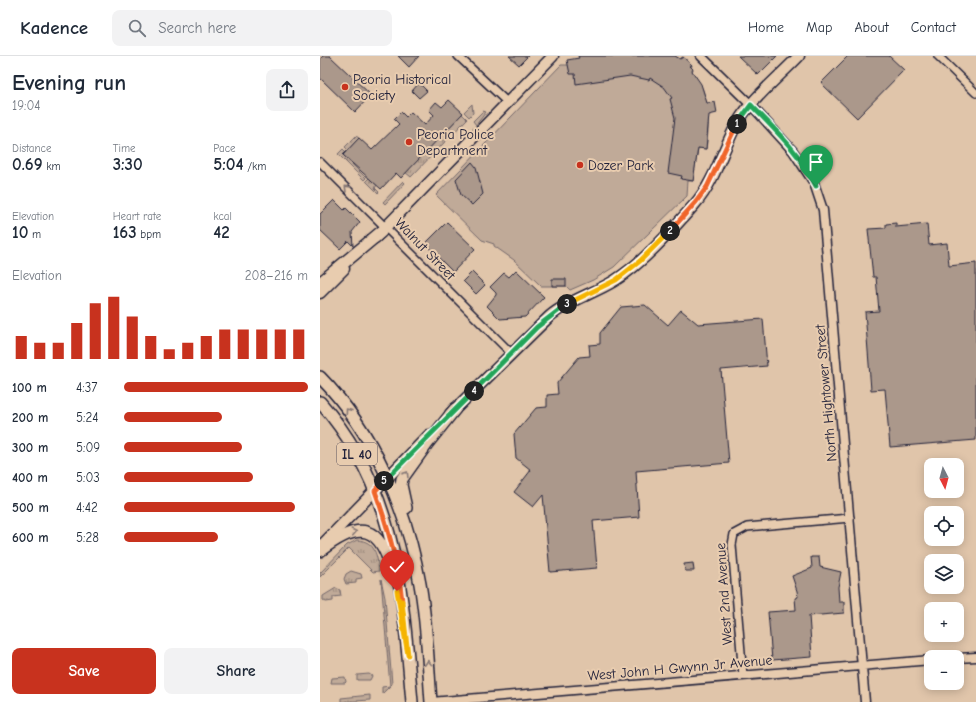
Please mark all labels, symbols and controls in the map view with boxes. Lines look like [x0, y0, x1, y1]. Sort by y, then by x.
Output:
search box [112, 10, 392, 46]
text: Kadence [20, 17, 88, 39]
icon: search [126, 17, 148, 39]
text: Search here [158, 19, 236, 37]
text: Home [748, 19, 784, 36]
text: Map [806, 19, 832, 36]
text: About [854, 19, 889, 36]
text: Contact [911, 19, 956, 36]
button: share [266, 69, 308, 111]
text: Evening run [12, 70, 126, 96]
place label: Peoria Historical Society [353, 71, 451, 104]
marker: Peoria Historical Society [340, 82, 350, 92]
text: 19:04 [12, 98, 41, 113]
pin: 1 [727, 114, 747, 134]
text: 1 [735, 117, 739, 130]
place label: Peoria Police Department [417, 126, 494, 159]
marker: Peoria Police Department [404, 137, 414, 147]
text: Distance [12, 142, 51, 155]
text: Time [113, 142, 136, 155]
text: Pace [213, 142, 236, 155]
pin [799, 145, 833, 186]
icon: arrive [805, 151, 827, 173]
text: 0.69 [12, 155, 43, 174]
text: 3:30 [113, 155, 143, 174]
text: 5:04 [213, 155, 244, 174]
place label: Dozer Park [588, 157, 654, 174]
text: km [43, 160, 61, 173]
text: /km [244, 160, 266, 173]
marker: Dozer Park [575, 160, 585, 170]
one-way arrow [344, 186, 351, 193]
text: Elevation [12, 210, 54, 223]
text: Heart rate [113, 210, 161, 223]
text: kcal [213, 210, 232, 223]
street label: Walnut Street [391, 214, 460, 284]
pin: 2 [660, 221, 680, 241]
text: 10 [12, 223, 28, 242]
text: 163 [113, 223, 137, 242]
text: 42 [213, 223, 230, 242]
text: 2 [667, 224, 673, 237]
text: m [28, 228, 41, 241]
text: bpm [137, 228, 161, 241]
text: Elevation [12, 268, 62, 283]
text: 208–216 m [245, 268, 308, 283]
pin: 3 [557, 294, 577, 314]
text: 3 [564, 297, 570, 310]
street label: North Hightower Street [811, 323, 840, 462]
text: 100 m [12, 380, 47, 395]
text: 4:37 [76, 380, 97, 395]
pin: 4 [464, 381, 484, 401]
text: 4 [471, 384, 477, 397]
one-way arrow [345, 408, 353, 415]
text: 200 m [12, 410, 48, 425]
text: 5:24 [76, 410, 98, 425]
text: 300 m [12, 440, 48, 455]
text: 5:09 [76, 440, 100, 455]
road number: IL 40 [337, 443, 377, 465]
north arrow [924, 458, 964, 498]
map controls [924, 458, 964, 690]
text: 400 m [12, 470, 48, 485]
text: 5:03 [76, 470, 100, 485]
pin: 5 [374, 471, 394, 491]
one-way arrow [401, 471, 408, 478]
text: 5 [381, 474, 387, 487]
text: 500 m [12, 500, 49, 515]
text: 4:42 [76, 500, 98, 515]
button: locate [924, 506, 964, 546]
one-way arrow [351, 529, 357, 537]
text: 600 m [12, 530, 49, 545]
text: 5:28 [76, 530, 99, 545]
street label: West 2nd Avenue [712, 542, 736, 646]
pin [380, 550, 414, 591]
button: layers [924, 554, 964, 594]
icon: check [386, 556, 408, 578]
button: + [924, 602, 964, 642]
button: Save [12, 648, 156, 694]
button: Share [164, 648, 308, 694]
button: − [924, 650, 964, 690]
street label: West John H Gwynn Jr Avenue [587, 651, 773, 685]
one-way arrow [423, 660, 432, 666]

